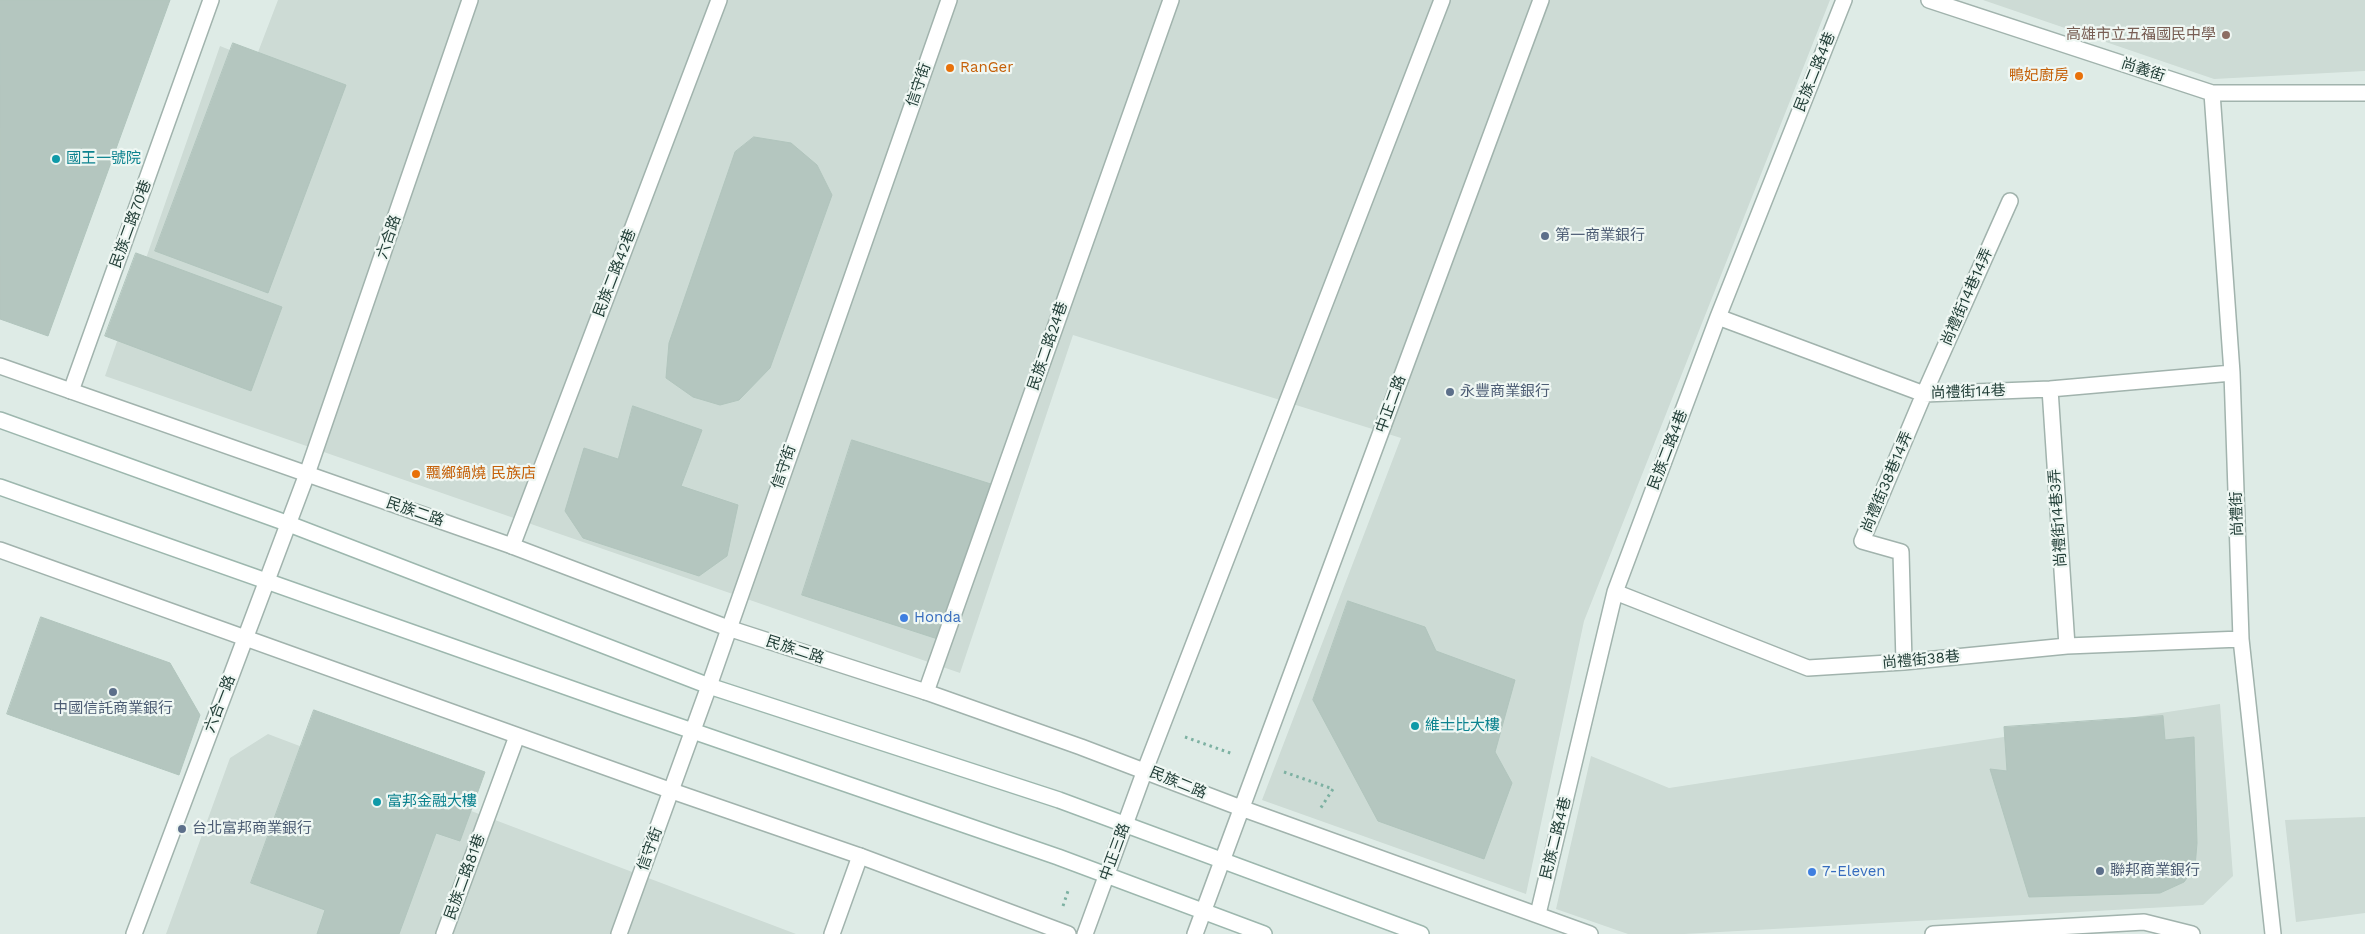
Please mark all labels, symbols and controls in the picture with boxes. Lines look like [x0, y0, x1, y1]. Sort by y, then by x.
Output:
place label: 高雄市立五福國民中學 [2066, 26, 2216, 44]
marker: 高雄市立五福國民中學 [2220, 29, 2232, 41]
street label: 民族二路4巷 [1791, 30, 1839, 114]
street label: 尚義街 [2119, 54, 2167, 86]
place label: RanGer [960, 59, 1013, 77]
street label: 信守街 [903, 61, 935, 109]
marker: RanGer [944, 62, 956, 74]
place label: 鴨妃廚房 [2009, 67, 2069, 85]
marker: 鴨妃廚房 [2073, 70, 2085, 82]
place label: 國王一號院 [66, 150, 141, 168]
marker: 國王一號院 [50, 153, 62, 165]
street label: 民族二路70巷 [107, 177, 155, 271]
street label: 六合路 [373, 213, 405, 261]
street label: 民族二路42巷 [590, 226, 640, 320]
place label: 第一商業銀行 [1555, 227, 1645, 245]
marker: 第一商業銀行 [1539, 230, 1551, 242]
street label: 尚禮街14巷14弄 [1937, 245, 1997, 349]
street label: 民族二路24巷 [1024, 299, 1072, 393]
street label: 中正二路 [1372, 373, 1410, 435]
street label: 尚禮街14巷 [1930, 382, 2006, 402]
place label: 永豐商業銀行 [1460, 383, 1550, 401]
marker: 永豐商業銀行 [1444, 386, 1456, 398]
street label: 民族二路4巷 [1645, 407, 1691, 493]
street label: 尚禮街38巷14弄 [1858, 429, 1916, 535]
street label: 信守街 [768, 443, 800, 491]
place label: 飄鄉鍋燒 民族店 [426, 465, 536, 483]
marker: 飄鄉鍋燒 民族店 [410, 468, 422, 480]
street label: 尚禮街14巷3弄 [2046, 468, 2070, 568]
street label: 尚禮街 [2227, 491, 2247, 537]
street label: 民族二路 [384, 494, 446, 530]
place label: Honda [914, 609, 961, 627]
marker: Honda [898, 612, 910, 624]
street label: 民族二路 [764, 632, 826, 668]
street label: 尚禮街38巷 [1881, 648, 1961, 672]
street label: 六合一路 [201, 673, 239, 735]
marker: 中國信託商業銀行 [107, 686, 119, 698]
place label: 中國信託商業銀行 [53, 700, 173, 718]
place label: 維士比大樓 [1425, 717, 1500, 735]
marker: 維士比大樓 [1409, 720, 1421, 732]
street label: 民族二路 [1147, 763, 1209, 803]
place label: 富邦金融大樓 [387, 793, 477, 811]
street label: 民族二路4巷 [1537, 795, 1575, 881]
marker: 富邦金融大樓 [371, 796, 383, 808]
place label: 台北富邦商業銀行 [192, 820, 312, 838]
street label: 中正三路 [1096, 821, 1134, 883]
marker: 台北富邦商業銀行 [176, 823, 188, 835]
street label: 信守街 [634, 825, 666, 873]
street label: 民族二路81巷 [441, 832, 489, 922]
place label: 聯邦商業銀行 [2110, 862, 2200, 880]
place label: 7-Eleven [1822, 863, 1886, 881]
marker: 聯邦商業銀行 [2094, 865, 2106, 877]
marker: 7-Eleven [1806, 866, 1818, 878]

